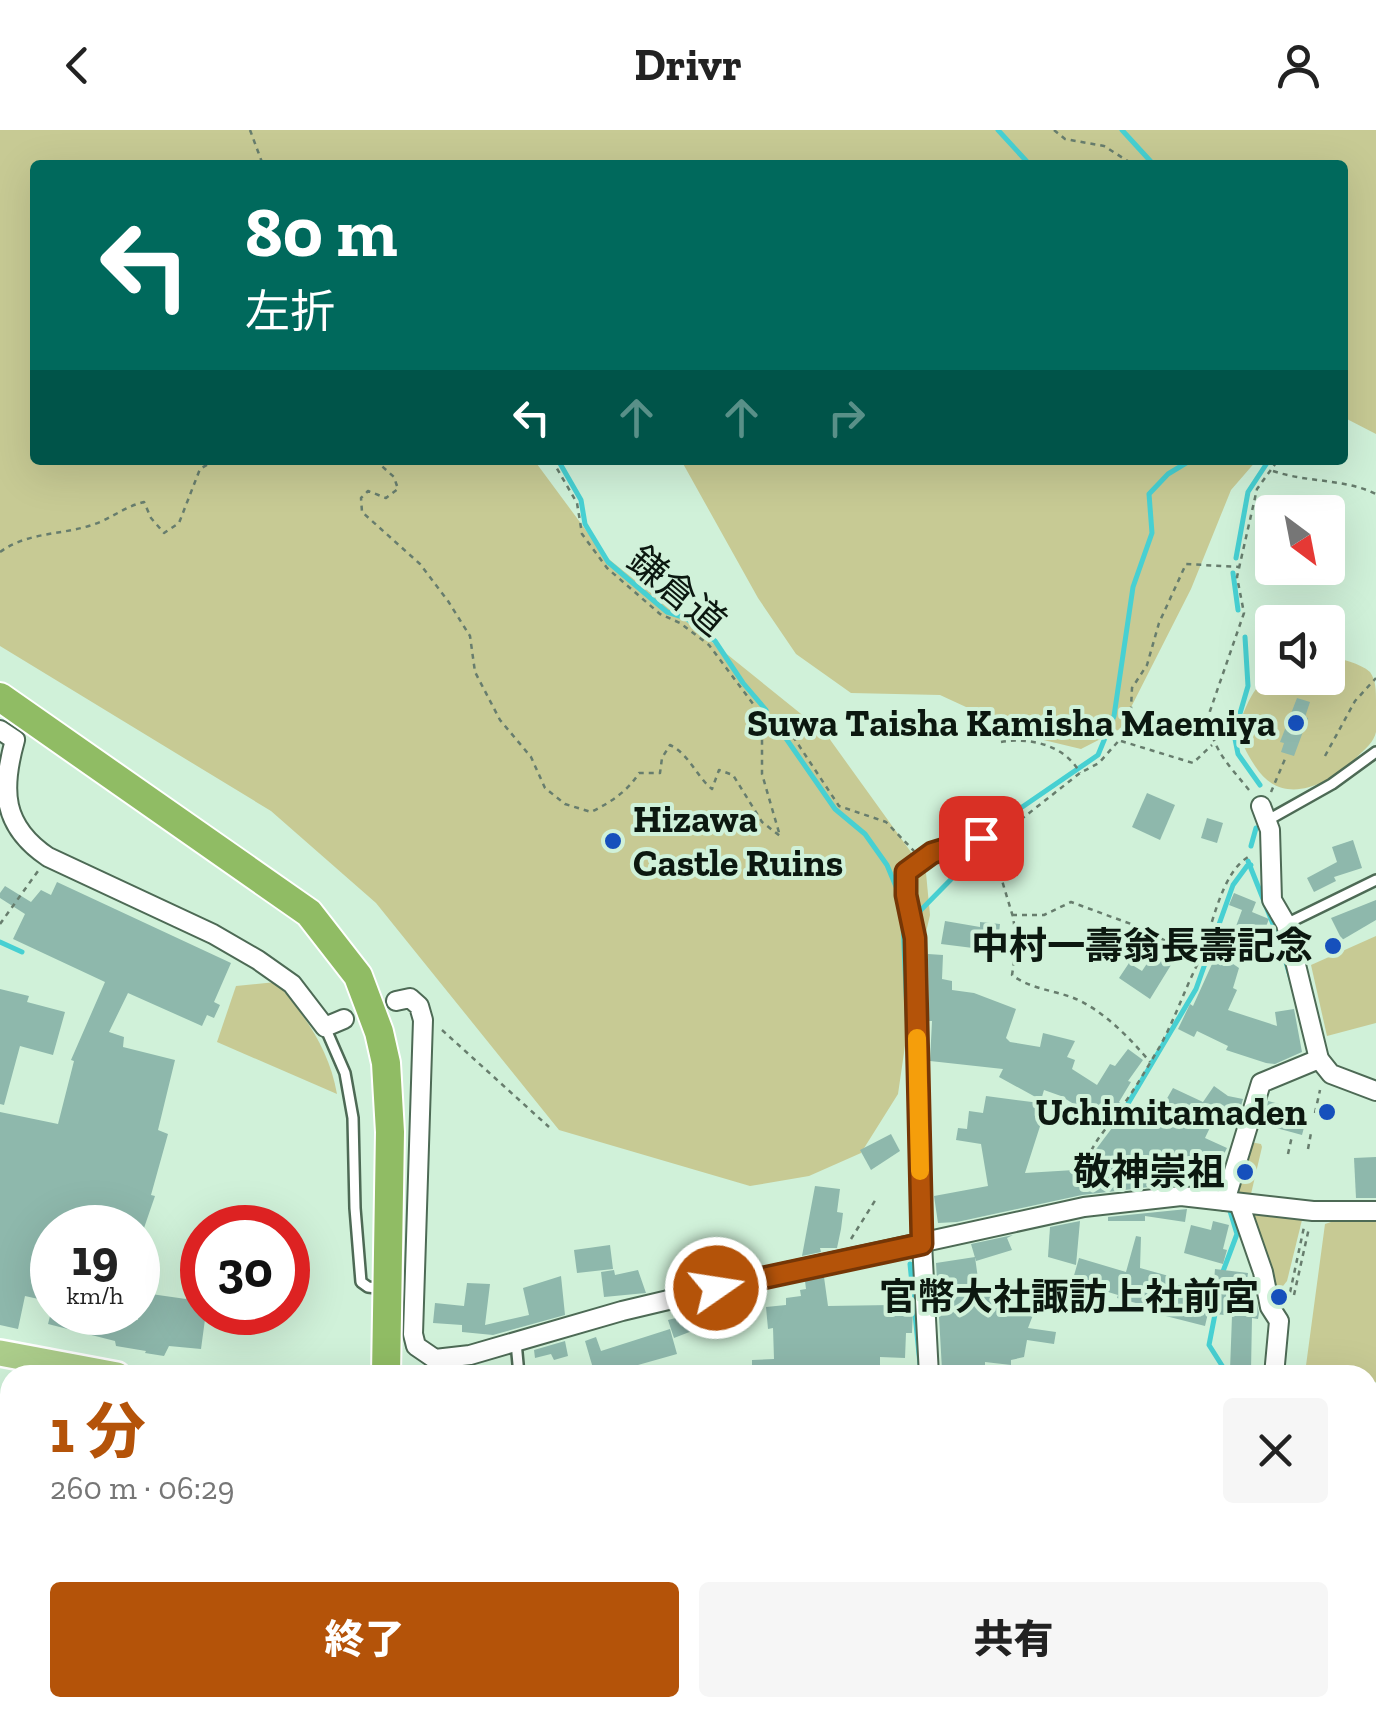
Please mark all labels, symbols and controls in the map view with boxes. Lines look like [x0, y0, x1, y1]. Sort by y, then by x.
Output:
icon: back [50, 38, 105, 93]
text: Drivr [634, 38, 742, 92]
icon: person [1271, 38, 1326, 93]
text: 80 m [245, 190, 397, 274]
icon: left [80, 200, 210, 330]
text: 左折 [245, 285, 335, 339]
icon: left [504, 390, 559, 445]
icon: ahead [609, 390, 664, 445]
icon: ahead [714, 390, 769, 445]
icon: right [819, 390, 874, 445]
north arrow [1255, 495, 1345, 585]
map controls [1255, 495, 1345, 695]
street label: 鎌倉道 [619, 537, 735, 645]
button: sound [1255, 605, 1345, 695]
place label: Suwa Taisha Kamisha Maemiya [747, 700, 1276, 746]
marker: Suwa Taisha Kamisha Maemiya [1285, 712, 1307, 734]
place label: Hizawa Castle Ruins [633, 796, 843, 886]
pin [939, 796, 1024, 881]
icon: arrive [954, 811, 1009, 866]
marker: Hizawa Castle Ruins [602, 830, 624, 852]
place label: 中村一壽翁長壽記念 [971, 923, 1313, 969]
marker: 中村一壽翁長壽記念 [1322, 935, 1344, 957]
place label: Uchimitamaden [1036, 1089, 1307, 1135]
marker: Uchimitamaden [1316, 1101, 1338, 1123]
place label: 敬神崇祖 [1073, 1149, 1225, 1195]
marker: 敬神崇祖 [1234, 1161, 1256, 1183]
speed limit sign: 30 [180, 1205, 310, 1335]
text: 19 [72, 1228, 118, 1288]
position arrow [664, 1236, 768, 1340]
place label: 官幣大社諏訪上社前宮 [879, 1274, 1259, 1320]
text: km/h [66, 1280, 124, 1310]
marker: 官幣大社諏訪上社前宮 [1268, 1286, 1290, 1308]
text: 1 分 [50, 1395, 145, 1467]
button: close [1223, 1398, 1328, 1503]
text: 260 m · 06:29 [50, 1469, 234, 1507]
button: 終了 [50, 1582, 679, 1697]
button: 共有 [699, 1582, 1328, 1697]

